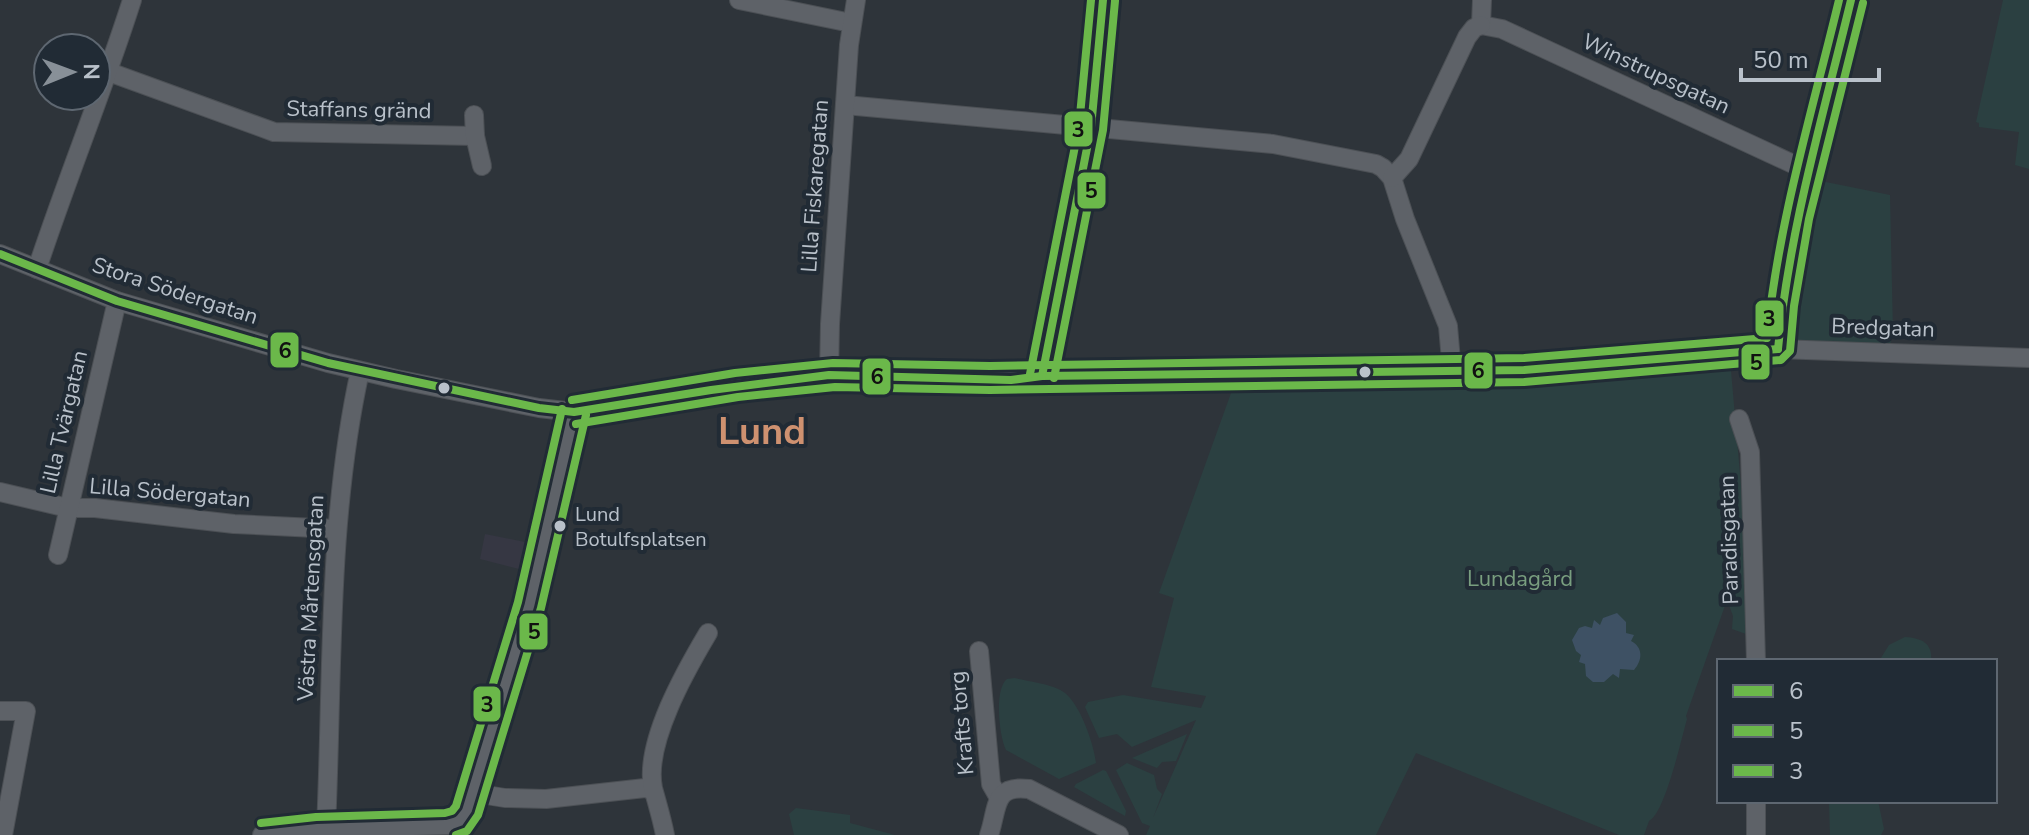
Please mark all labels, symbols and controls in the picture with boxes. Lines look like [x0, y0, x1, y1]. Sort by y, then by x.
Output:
street label: Winstrupsgatan [1577, 27, 1735, 121]
north arrow [32, 32, 112, 112]
scale bar [1741, 32, 1879, 82]
text: 50 m [1753, 44, 1809, 76]
text: N [76, 63, 106, 80]
street label: Staffans gränd [286, 94, 432, 126]
street label: Lilla Fiskaregatan [794, 98, 836, 274]
line badge: 3 [1063, 110, 1094, 148]
text: 3 [1071, 115, 1085, 145]
line badge: 5 [1076, 171, 1107, 210]
text: 5 [1084, 176, 1098, 206]
street label: Stora Södergatan [88, 250, 262, 332]
line badge: 3 [1754, 299, 1785, 338]
text: 3 [1762, 304, 1776, 334]
street label: Bredgatan [1831, 311, 1935, 345]
line badge: 6 [269, 331, 300, 369]
text: 6 [278, 336, 292, 366]
line badge: 5 [1740, 343, 1771, 381]
street label: Lilla Tvärgatan [33, 347, 95, 497]
text: 5 [1749, 348, 1763, 378]
line badge: 6 [1463, 351, 1494, 390]
text: 6 [1471, 356, 1485, 386]
line badge: 6 [861, 357, 892, 396]
text: 6 [870, 362, 884, 392]
unlabelled marker [1357, 364, 1373, 380]
unlabelled marker [436, 380, 452, 396]
district label: Lund [718, 406, 806, 457]
street label: Lilla Södergatan [88, 471, 252, 515]
street label: Paradisgatan [1712, 475, 1746, 605]
street label: Västra Mårtensgatan [291, 494, 331, 703]
place label: Lund Botulfsplatsen [575, 501, 707, 553]
marker: Lund Botulfsplatsen [552, 518, 568, 534]
park label: Lundagård [1467, 564, 1573, 594]
line badge: 5 [518, 612, 549, 651]
text: 5 [527, 617, 541, 647]
legend [1717, 659, 1997, 803]
street label: Krafts torg [943, 670, 981, 776]
text: 6 [1789, 675, 1803, 707]
line badge: 3 [472, 685, 502, 723]
text: 3 [480, 690, 494, 720]
text: 5 [1789, 715, 1803, 747]
text: 3 [1789, 755, 1803, 787]

